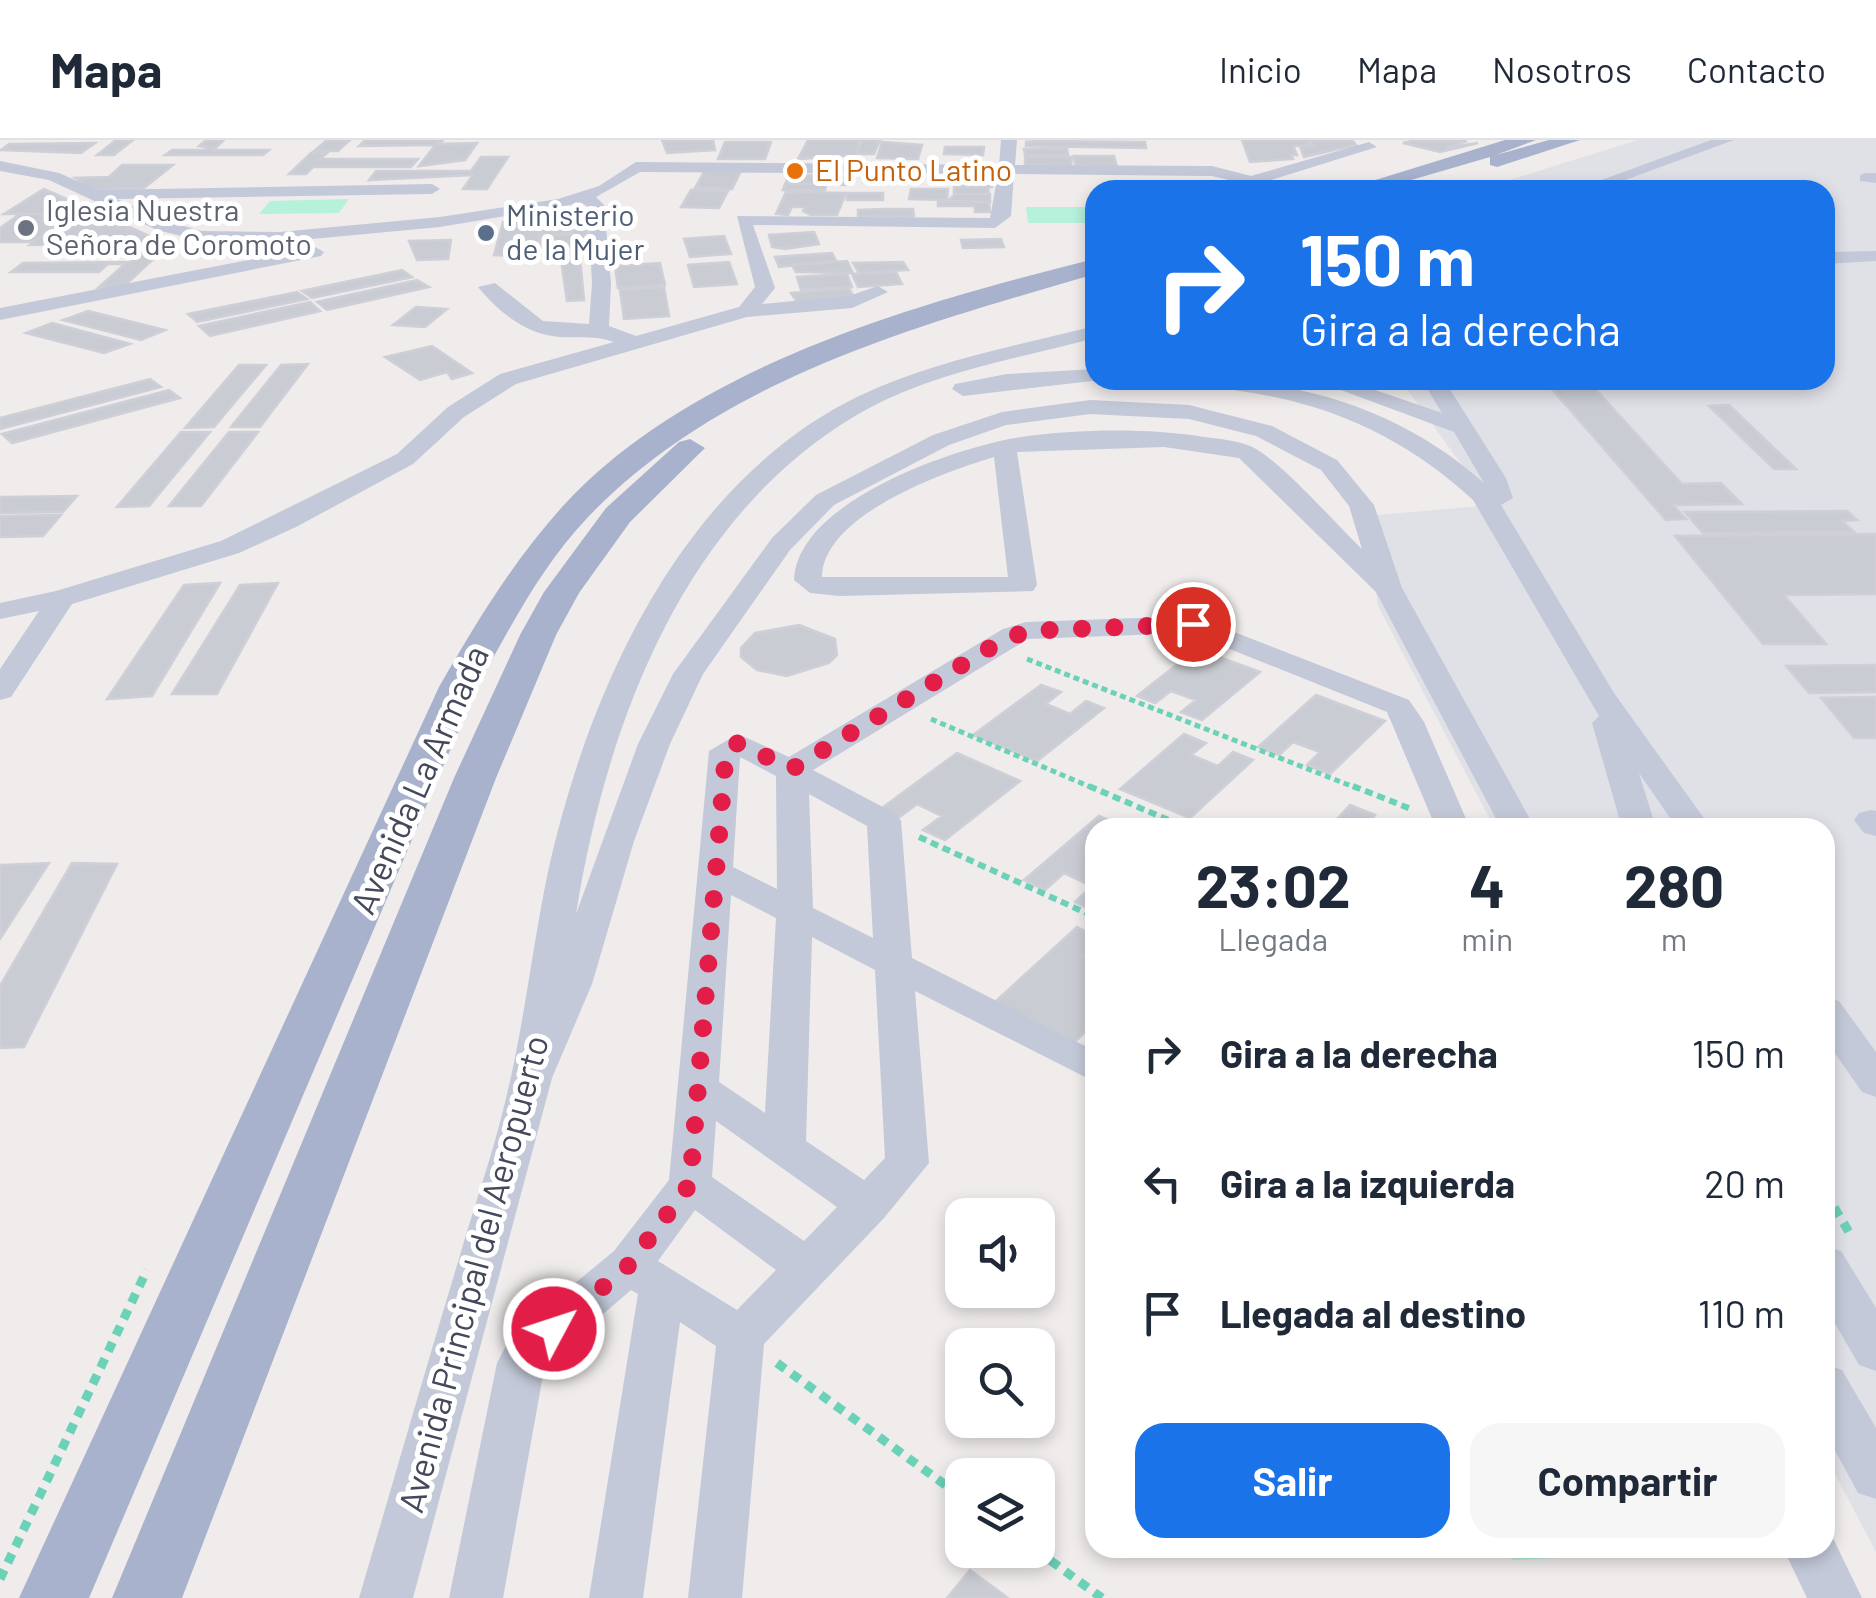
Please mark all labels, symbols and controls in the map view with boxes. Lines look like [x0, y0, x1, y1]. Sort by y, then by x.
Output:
text: Mapa [50, 40, 162, 98]
text: Inicio [1219, 48, 1302, 90]
text: Mapa [1357, 48, 1437, 90]
text: Nosotros [1492, 48, 1632, 90]
text: Contacto [1687, 48, 1826, 90]
place label: El Punto Latino [815, 151, 1012, 187]
marker: El Punto Latino [784, 160, 806, 182]
place label: Iglesia Nuestra Señora de Coromoto [46, 191, 312, 261]
place label: Ministerio de la Mujer [506, 196, 644, 266]
text: 150 m [1300, 216, 1475, 300]
marker: Iglesia Nuestra Señora de Coromoto [15, 217, 37, 239]
icon: right [1135, 220, 1265, 350]
marker: Ministerio de la Mujer [475, 222, 497, 244]
text: Gira a la derecha [1300, 301, 1621, 355]
pin [1151, 582, 1236, 667]
icon: arrive [1166, 597, 1221, 652]
street label: Avenida La Armada [340, 638, 496, 920]
text: 23:02 [1196, 848, 1351, 920]
text: 4 [1469, 848, 1505, 920]
text: 280 [1624, 848, 1724, 920]
text: Llegada [1218, 919, 1328, 957]
text: min [1461, 919, 1513, 957]
text: m [1661, 919, 1687, 957]
icon: right [1135, 1026, 1190, 1081]
street label: Avenida Principal del Aeropuerto [388, 1030, 556, 1517]
text: Gira a la derecha [1220, 1030, 1498, 1076]
text: 150 m [1692, 1030, 1785, 1076]
icon: left [1135, 1156, 1190, 1211]
text: Gira a la izquierda [1220, 1160, 1515, 1206]
text: 20 m [1704, 1160, 1785, 1206]
map controls [945, 1198, 1055, 1568]
button: sound [945, 1198, 1055, 1308]
position arrow [502, 1277, 606, 1381]
icon: arrive [1135, 1286, 1190, 1341]
text: Llegada al destino [1220, 1290, 1526, 1336]
text: 110 m [1698, 1290, 1785, 1336]
button: search [945, 1328, 1055, 1438]
button: Salir [1135, 1423, 1450, 1538]
button: Compartir [1470, 1423, 1785, 1538]
button: layers [945, 1458, 1055, 1568]

